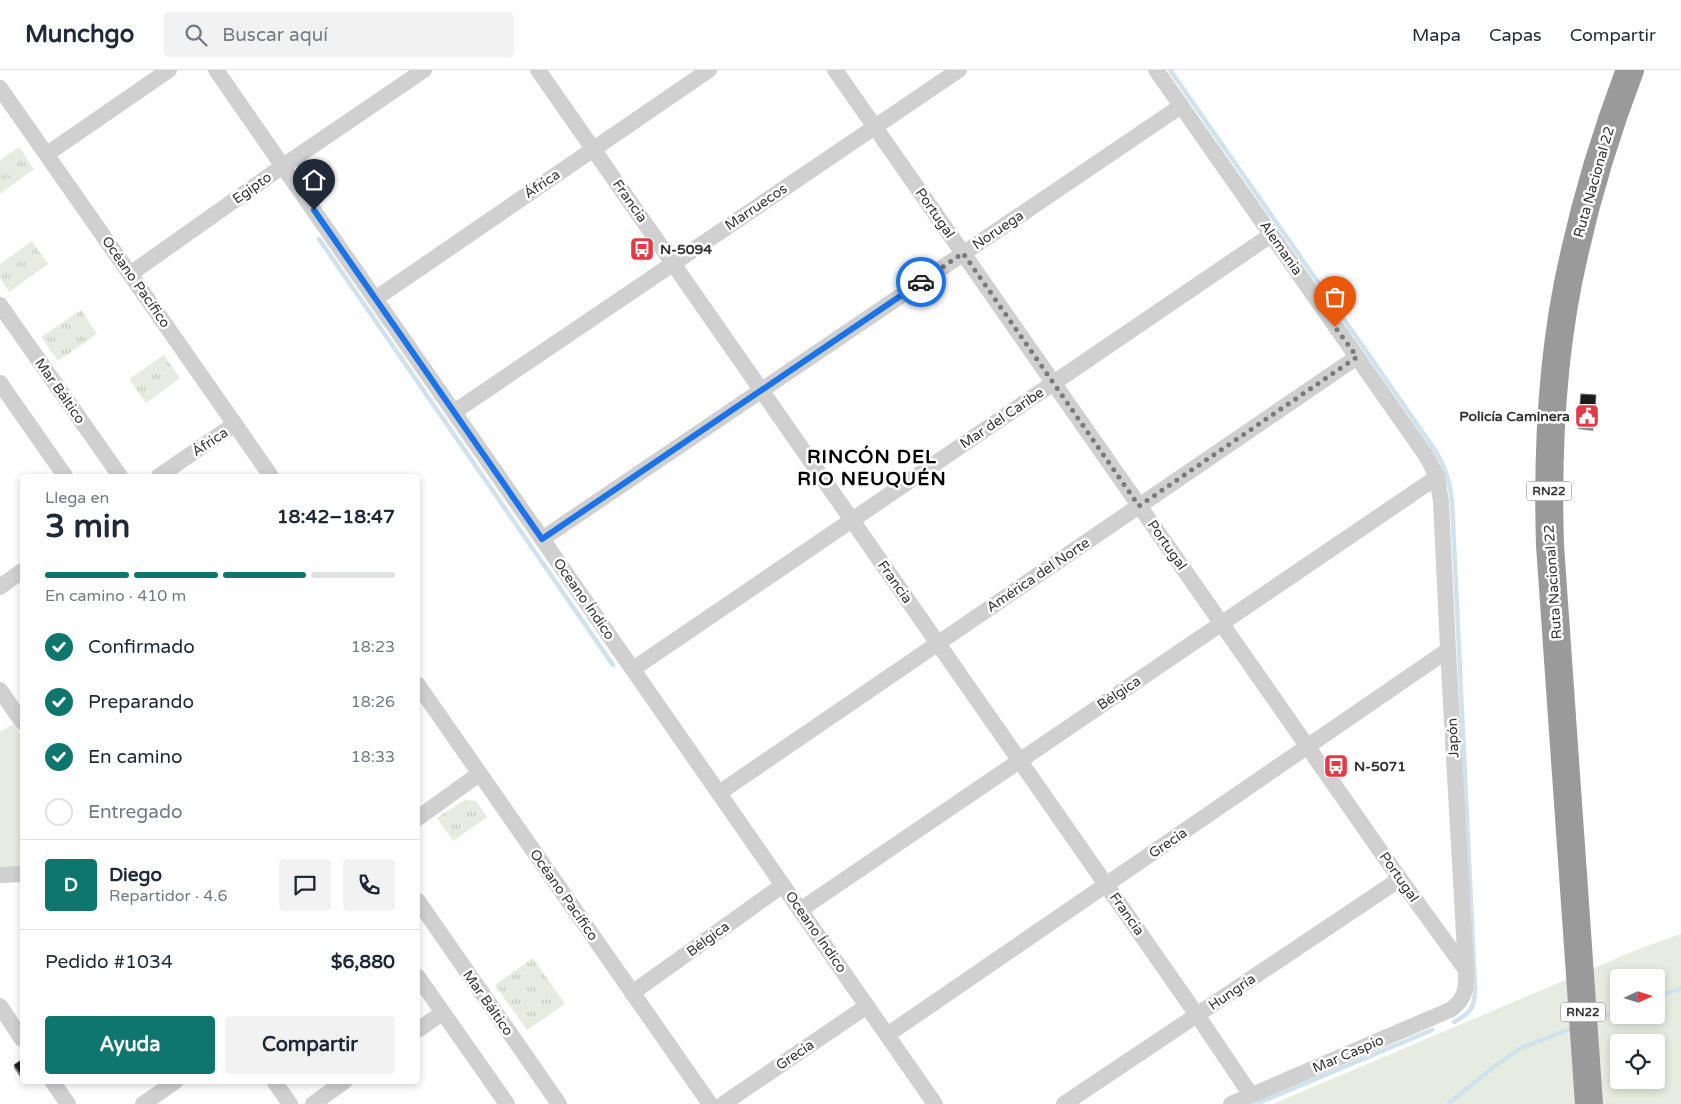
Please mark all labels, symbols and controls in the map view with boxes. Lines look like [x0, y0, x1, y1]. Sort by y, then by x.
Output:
search box [164, 12, 514, 57]
text: Munchgo [25, 20, 134, 49]
icon: search [182, 21, 210, 49]
text: Buscar aquí [222, 24, 328, 46]
text: Mapa [1412, 24, 1461, 46]
text: Capas [1489, 24, 1542, 46]
text: Compartir [1570, 24, 1656, 46]
street label: Ruta Nacional 22 [1570, 124, 1618, 240]
pin [293, 159, 335, 210]
icon: home [300, 166, 328, 194]
street label: África [521, 166, 563, 202]
street label: Egipto [229, 169, 275, 207]
street label: Francia [609, 176, 651, 226]
street label: Marruecos [722, 180, 790, 234]
street label: Portugal [912, 185, 958, 241]
street label: Noruega [969, 207, 1027, 253]
street label: Alemania [1256, 218, 1306, 278]
street label: Océano Pacífico [98, 233, 174, 331]
bus stop icon: N-5094 [629, 236, 655, 262]
place label: N-5094 [660, 241, 712, 258]
courier [896, 257, 946, 307]
icon: car [907, 268, 935, 296]
pin [1314, 276, 1356, 327]
icon: bag [1321, 283, 1349, 311]
street label: Mar Báltico [31, 355, 89, 427]
street label: Mar del Caribe [957, 384, 1047, 452]
public building icon: Policía Caminera [1574, 403, 1600, 429]
place label: Policía Caminera [1459, 408, 1570, 425]
street label: África [189, 424, 231, 460]
district label: RINCÓN DEL RIO NEUQUÉN [797, 445, 947, 490]
road number: RN22 [1526, 482, 1572, 501]
text: Llega en [45, 488, 109, 508]
text: 18:42–18:47 [277, 506, 395, 528]
text: 3 min [45, 508, 130, 546]
street label: Portugal [1144, 517, 1190, 573]
street label: Ruta Nacional 22 [1541, 524, 1565, 640]
street label: América del Norte [983, 534, 1093, 616]
street label: Oceano Índico [550, 555, 618, 643]
street label: Francia [874, 557, 916, 607]
text: En camino · 410 m [45, 586, 186, 606]
icon: check [45, 633, 73, 661]
text: Confirmado [88, 636, 195, 658]
text: 18:23 [351, 637, 395, 657]
street label: Bélgica [1094, 672, 1144, 714]
icon: check [45, 688, 73, 716]
text: Preparando [88, 691, 194, 713]
text: 18:26 [351, 692, 395, 712]
street label: Japón [1443, 717, 1463, 759]
icon: check [45, 743, 73, 771]
text: En camino [88, 746, 183, 768]
text: 18:33 [351, 747, 395, 767]
bus stop icon: N-5071 [1323, 753, 1349, 779]
place label: N-5071 [1354, 758, 1406, 775]
text: Entregado [88, 801, 183, 823]
street label: Grecia [1146, 824, 1190, 862]
street label: Océano Pacífico [526, 846, 602, 944]
street label: Portugal [1376, 849, 1422, 905]
button: chat [279, 859, 331, 911]
button: phone [343, 859, 395, 911]
text: Diego [109, 864, 162, 886]
text: D [64, 874, 78, 896]
text: Repartidor · 4.6 [109, 886, 227, 906]
street label: Oceano Índico [782, 888, 850, 976]
street label: Francia [1106, 889, 1148, 939]
street label: Bélgica [683, 918, 733, 960]
text: Pedido #1034 [45, 951, 173, 973]
text: $6,880 [331, 951, 395, 973]
street label: Mar Báltico [459, 967, 517, 1039]
north arrow [1610, 969, 1665, 1024]
map controls [1610, 969, 1665, 1089]
street label: Hungría [1205, 970, 1259, 1014]
road number: RN22 [1560, 1002, 1606, 1022]
button: Ayuda [45, 1016, 215, 1074]
button: Compartir [225, 1016, 395, 1074]
street label: Mar Caspio [1310, 1031, 1386, 1077]
button: locate [1610, 1034, 1665, 1089]
street label: Grecia [773, 1036, 817, 1074]

